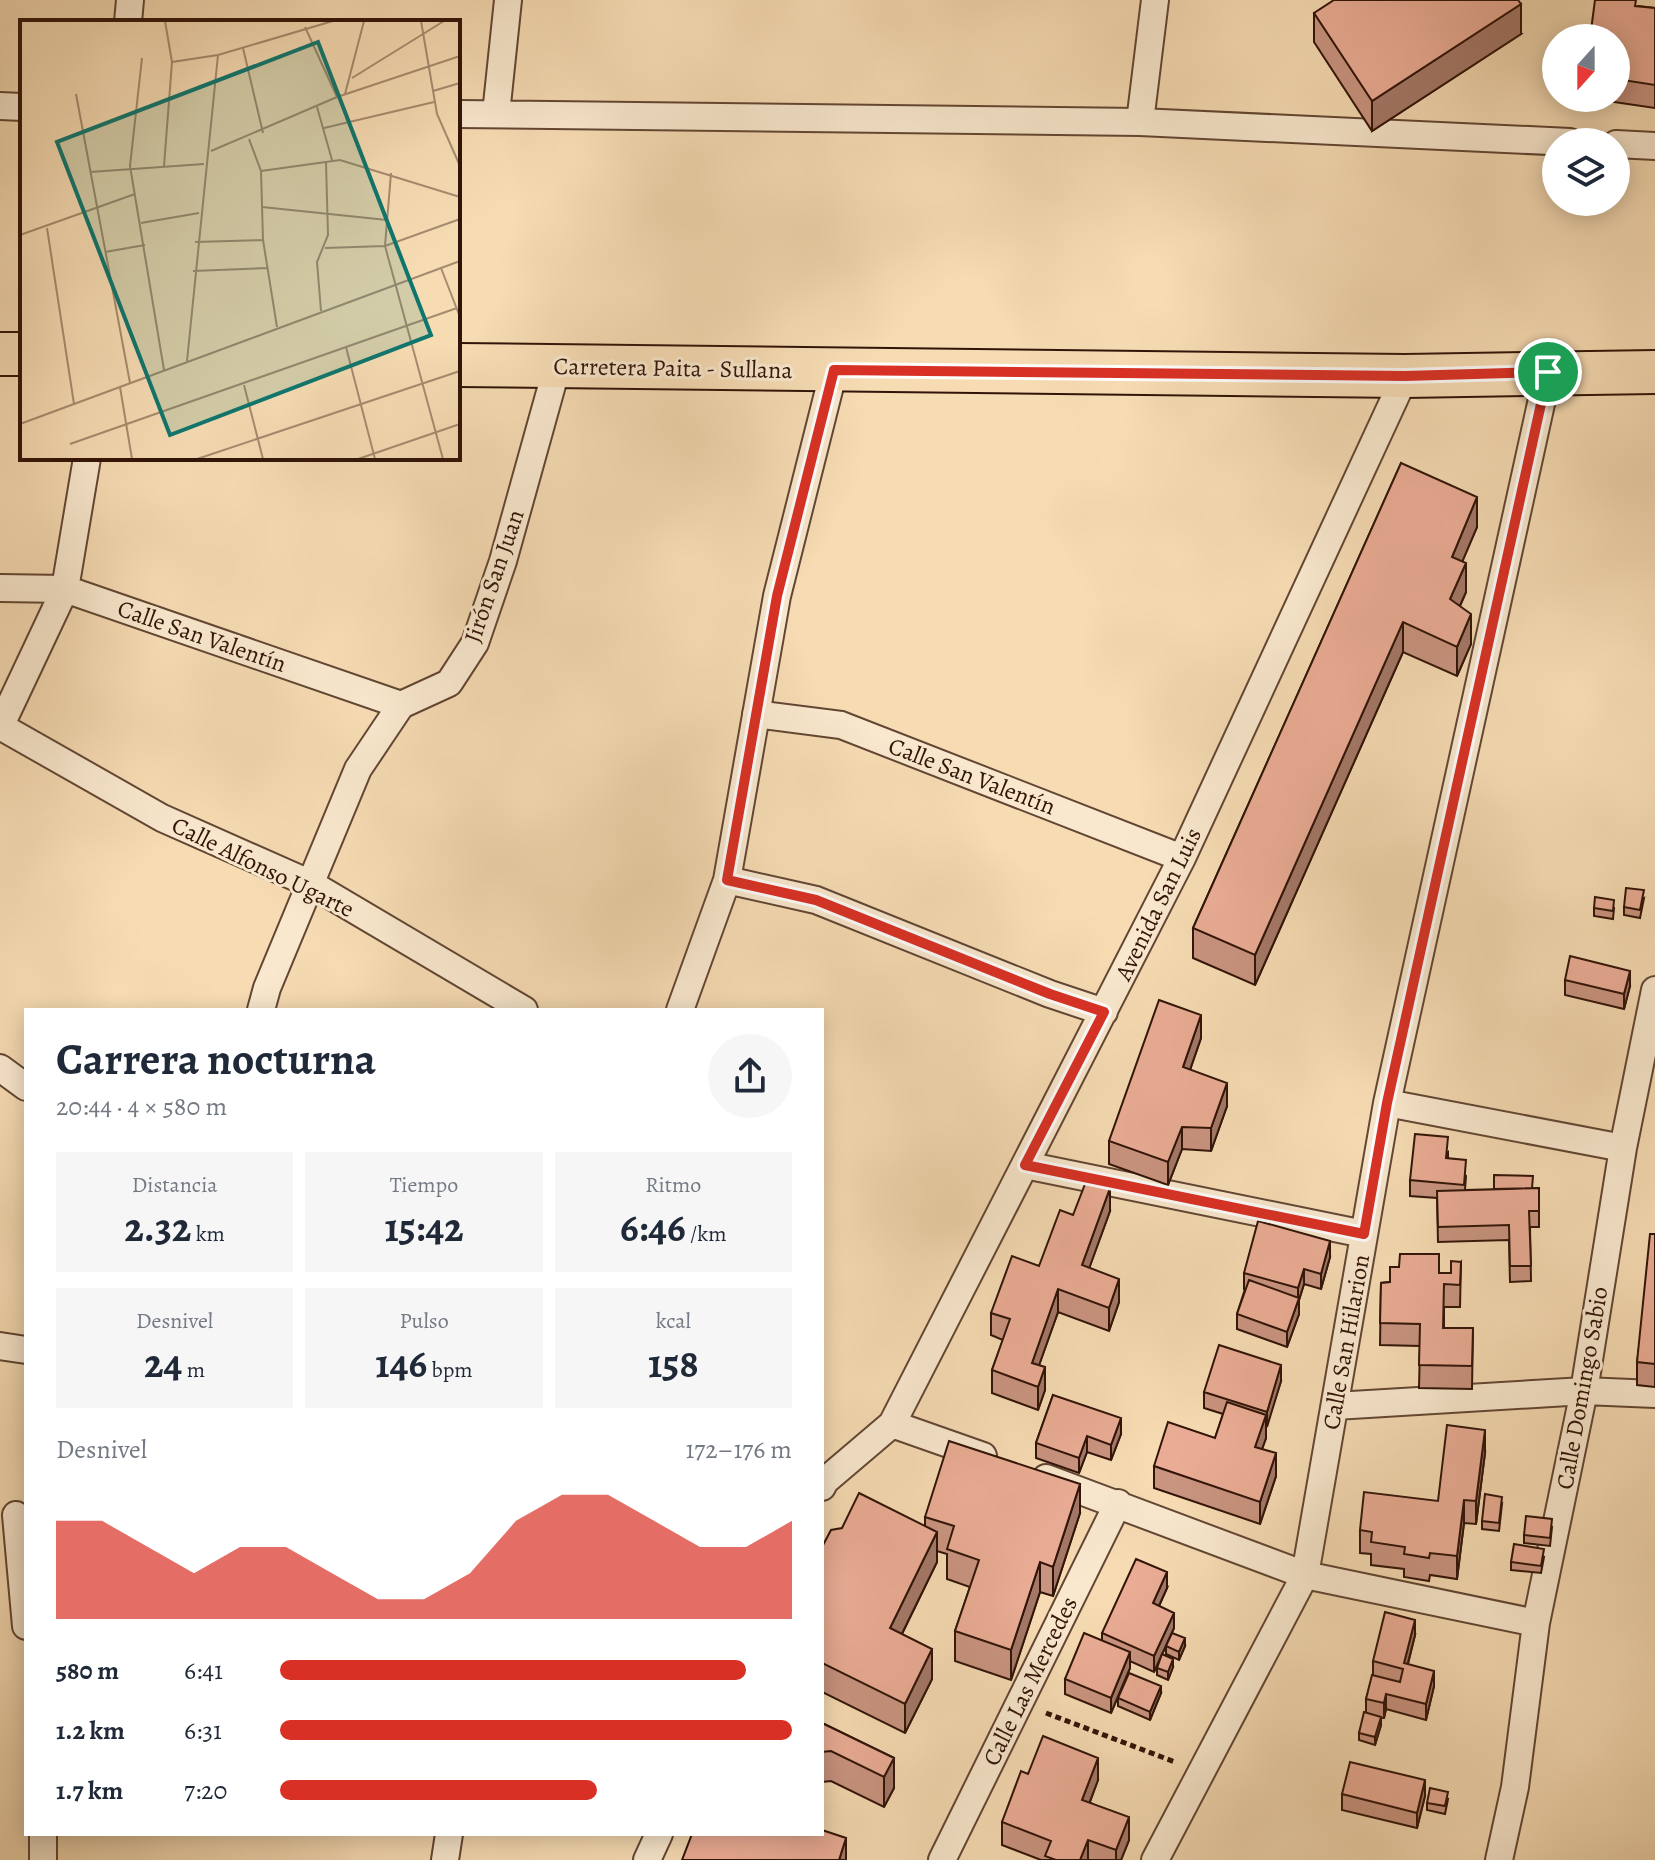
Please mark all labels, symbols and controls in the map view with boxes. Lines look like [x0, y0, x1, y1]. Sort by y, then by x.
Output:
inset map [20, 20, 460, 460]
north arrow [1542, 24, 1630, 112]
map controls [1542, 24, 1630, 216]
button: layers [1542, 128, 1630, 216]
pin [1514, 338, 1582, 406]
street label: Carretera Paita - Sullana [553, 350, 794, 386]
icon: arrive [1526, 350, 1570, 394]
street label: Jirón San Juan [456, 505, 532, 647]
street label: Calle San Valentín [113, 592, 291, 680]
street label: Calle San Valentín [884, 729, 1060, 823]
street label: Calle Alfonso Ugarte [167, 809, 359, 925]
street label: Avenida San Luis [1107, 822, 1209, 987]
text: Carrera nocturna [56, 1029, 376, 1089]
button: share [708, 1034, 792, 1118]
text: 20:44 · 4 × 580 m [56, 1089, 227, 1124]
text: Distancia [132, 1170, 218, 1200]
text: Tiempo [390, 1170, 458, 1200]
text: Ritmo [645, 1170, 701, 1200]
text: 2.32 [124, 1200, 191, 1255]
text: 15:42 [384, 1200, 464, 1255]
text: 6:46 [620, 1200, 686, 1255]
text: km [191, 1219, 225, 1249]
text: /km [686, 1219, 727, 1249]
street label: Calle San Hilarion [1315, 1252, 1377, 1432]
street label: Calle Domingo Sabio [1548, 1284, 1616, 1492]
text: Desnivel [136, 1306, 213, 1336]
text: Pulso [399, 1306, 449, 1336]
text: kcal [656, 1306, 691, 1336]
text: 24 [144, 1336, 182, 1391]
text: 146 [375, 1336, 427, 1391]
text: 158 [648, 1336, 699, 1391]
text: m [182, 1355, 205, 1385]
text: bpm [427, 1355, 473, 1385]
text: Desnivel [56, 1432, 147, 1467]
text: 172–176 m [685, 1432, 792, 1467]
street label: Calle Las Mercedes [975, 1591, 1085, 1771]
text: 580 m [56, 1653, 119, 1688]
text: 6:41 [184, 1653, 223, 1688]
text: 1.2 km [56, 1713, 125, 1748]
text: 6:31 [184, 1713, 222, 1748]
text: 1.7 km [56, 1773, 123, 1808]
text: 7:20 [184, 1773, 227, 1808]

